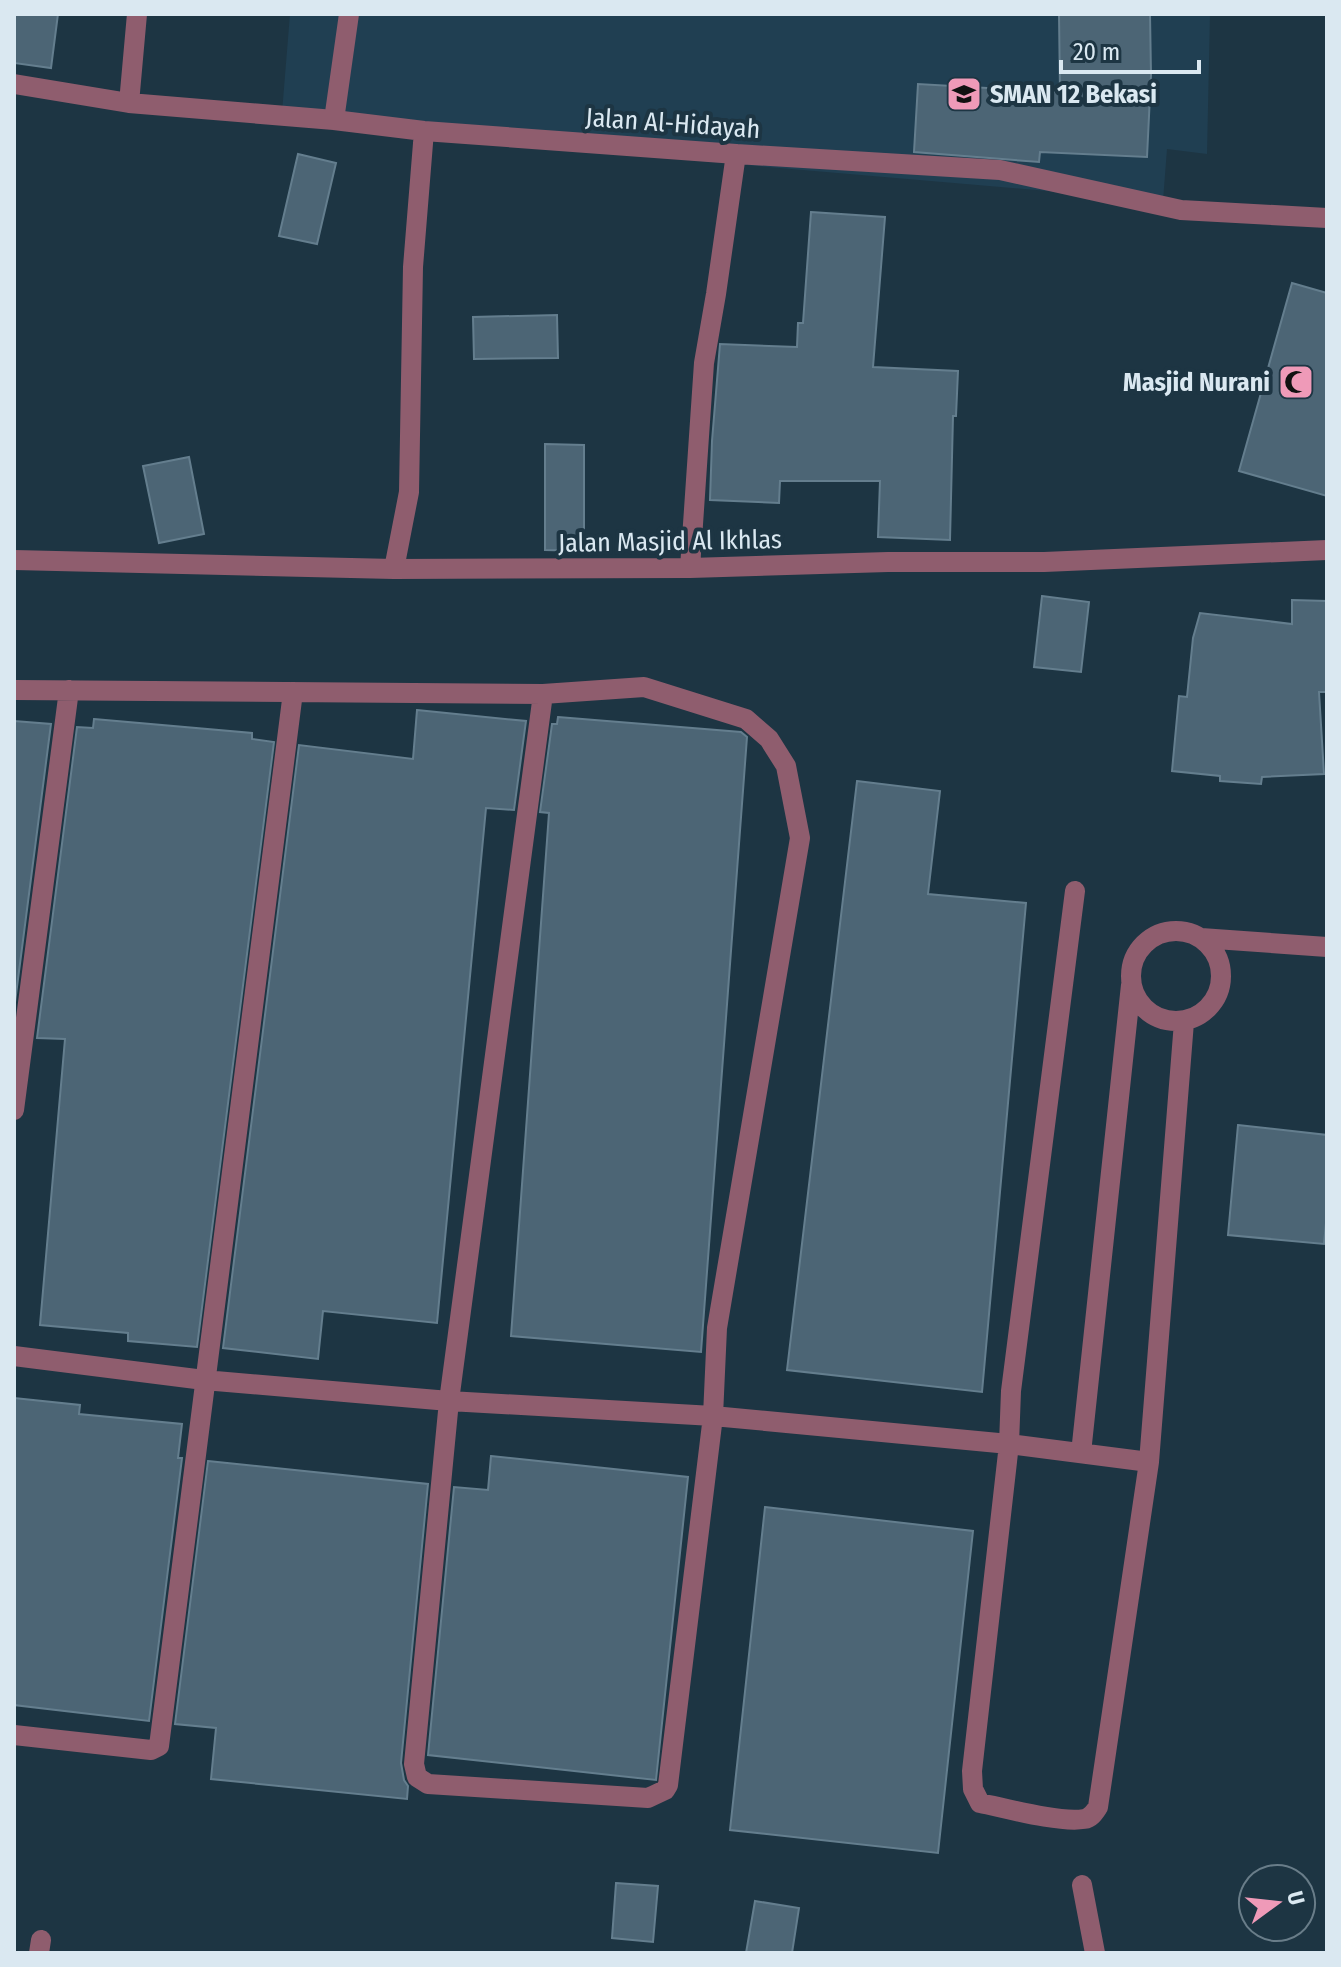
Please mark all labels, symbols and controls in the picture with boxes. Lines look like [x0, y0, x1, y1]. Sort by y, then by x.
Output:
scale bar [1061, 24, 1199, 74]
text: 20 m [1073, 38, 1120, 66]
school or university icon: SMAN 12 Bekasi [945, 75, 983, 113]
place label: SMAN 12 Bekasi [990, 79, 1157, 110]
street label: Jalan Al-Hidayah [585, 102, 761, 145]
mosque icon: Masjid Nurani [1277, 363, 1315, 401]
place label: Masjid Nurani [1123, 367, 1270, 398]
street label: Jalan Masjid Al Ikhlas [558, 524, 782, 559]
north arrow [1237, 1863, 1317, 1943]
text: U [1281, 1888, 1311, 1908]

